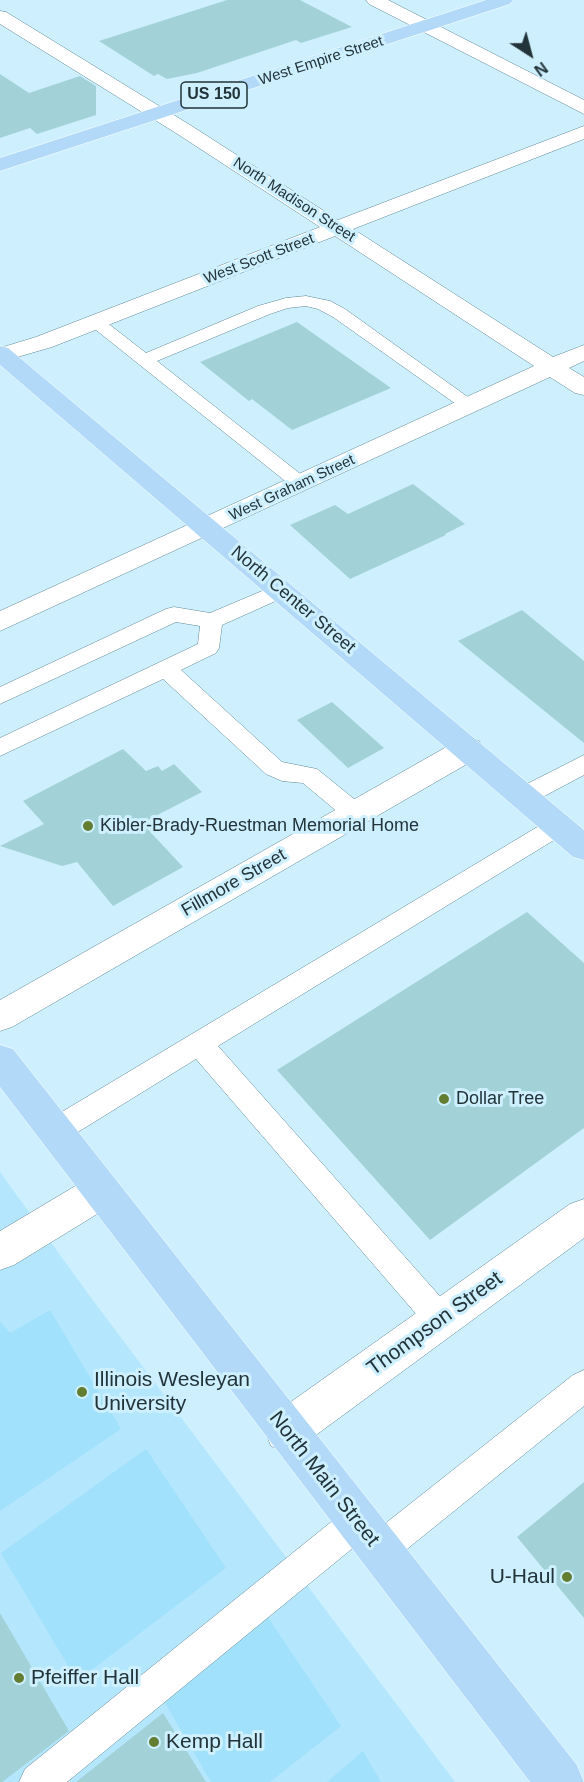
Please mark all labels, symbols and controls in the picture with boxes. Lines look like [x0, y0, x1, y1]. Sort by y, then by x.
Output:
north arrow [500, 24, 560, 84]
street label: West Empire Street [257, 32, 385, 90]
text: N [531, 59, 551, 79]
road number: US 150 [181, 82, 247, 108]
street label: North Madison Street [230, 154, 358, 246]
street label: West Scott Street [201, 230, 317, 288]
street label: West Graham Street [226, 451, 358, 525]
street label: North Center Street [226, 542, 360, 658]
place label: Kibler-Brady-Ruestman Memorial Home [100, 815, 419, 837]
marker: Kibler-Brady-Ruestman Memorial Home [81, 819, 95, 833]
street label: Fillmore Street [178, 844, 290, 922]
place label: Dollar Tree [456, 1088, 544, 1110]
marker: Dollar Tree [437, 1092, 451, 1106]
street label: Thompson Street [362, 1266, 508, 1382]
place label: Illinois Wesleyan University [94, 1367, 250, 1417]
marker: Illinois Wesleyan University [75, 1385, 89, 1399]
street label: North Main Street [263, 1406, 385, 1552]
place label: U-Haul [490, 1564, 555, 1590]
marker: U-Haul [560, 1570, 574, 1584]
place label: Pfeiffer Hall [31, 1665, 139, 1691]
marker: Pfeiffer Hall [12, 1671, 26, 1685]
place label: Kemp Hall [166, 1729, 263, 1755]
marker: Kemp Hall [147, 1735, 161, 1749]

